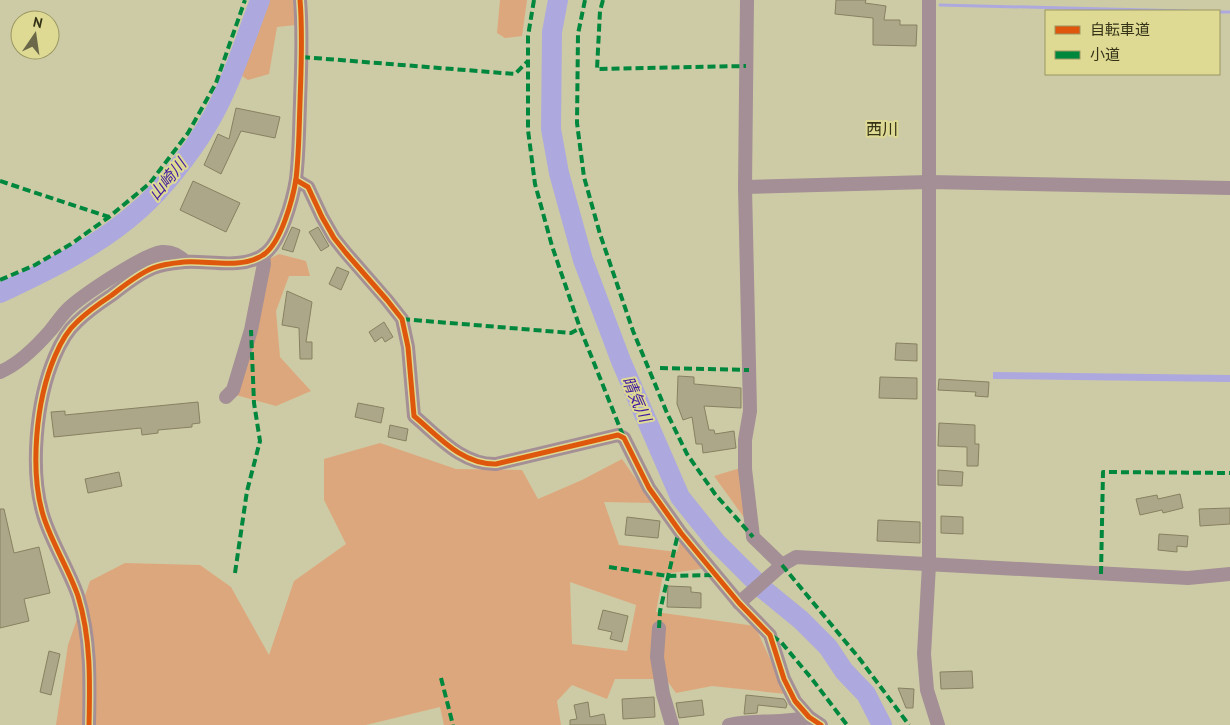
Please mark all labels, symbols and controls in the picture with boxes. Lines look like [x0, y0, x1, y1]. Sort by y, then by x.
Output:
north arrow [10, 10, 60, 60]
legend [1045, 10, 1220, 75]
text: N [31, 13, 44, 32]
text: 自転車道 [1090, 20, 1150, 39]
text: 小道 [1090, 45, 1120, 64]
district label: 西川 [866, 119, 898, 139]
water label: 山崎川 [144, 153, 191, 204]
water label: 晴気川 [618, 373, 657, 427]

